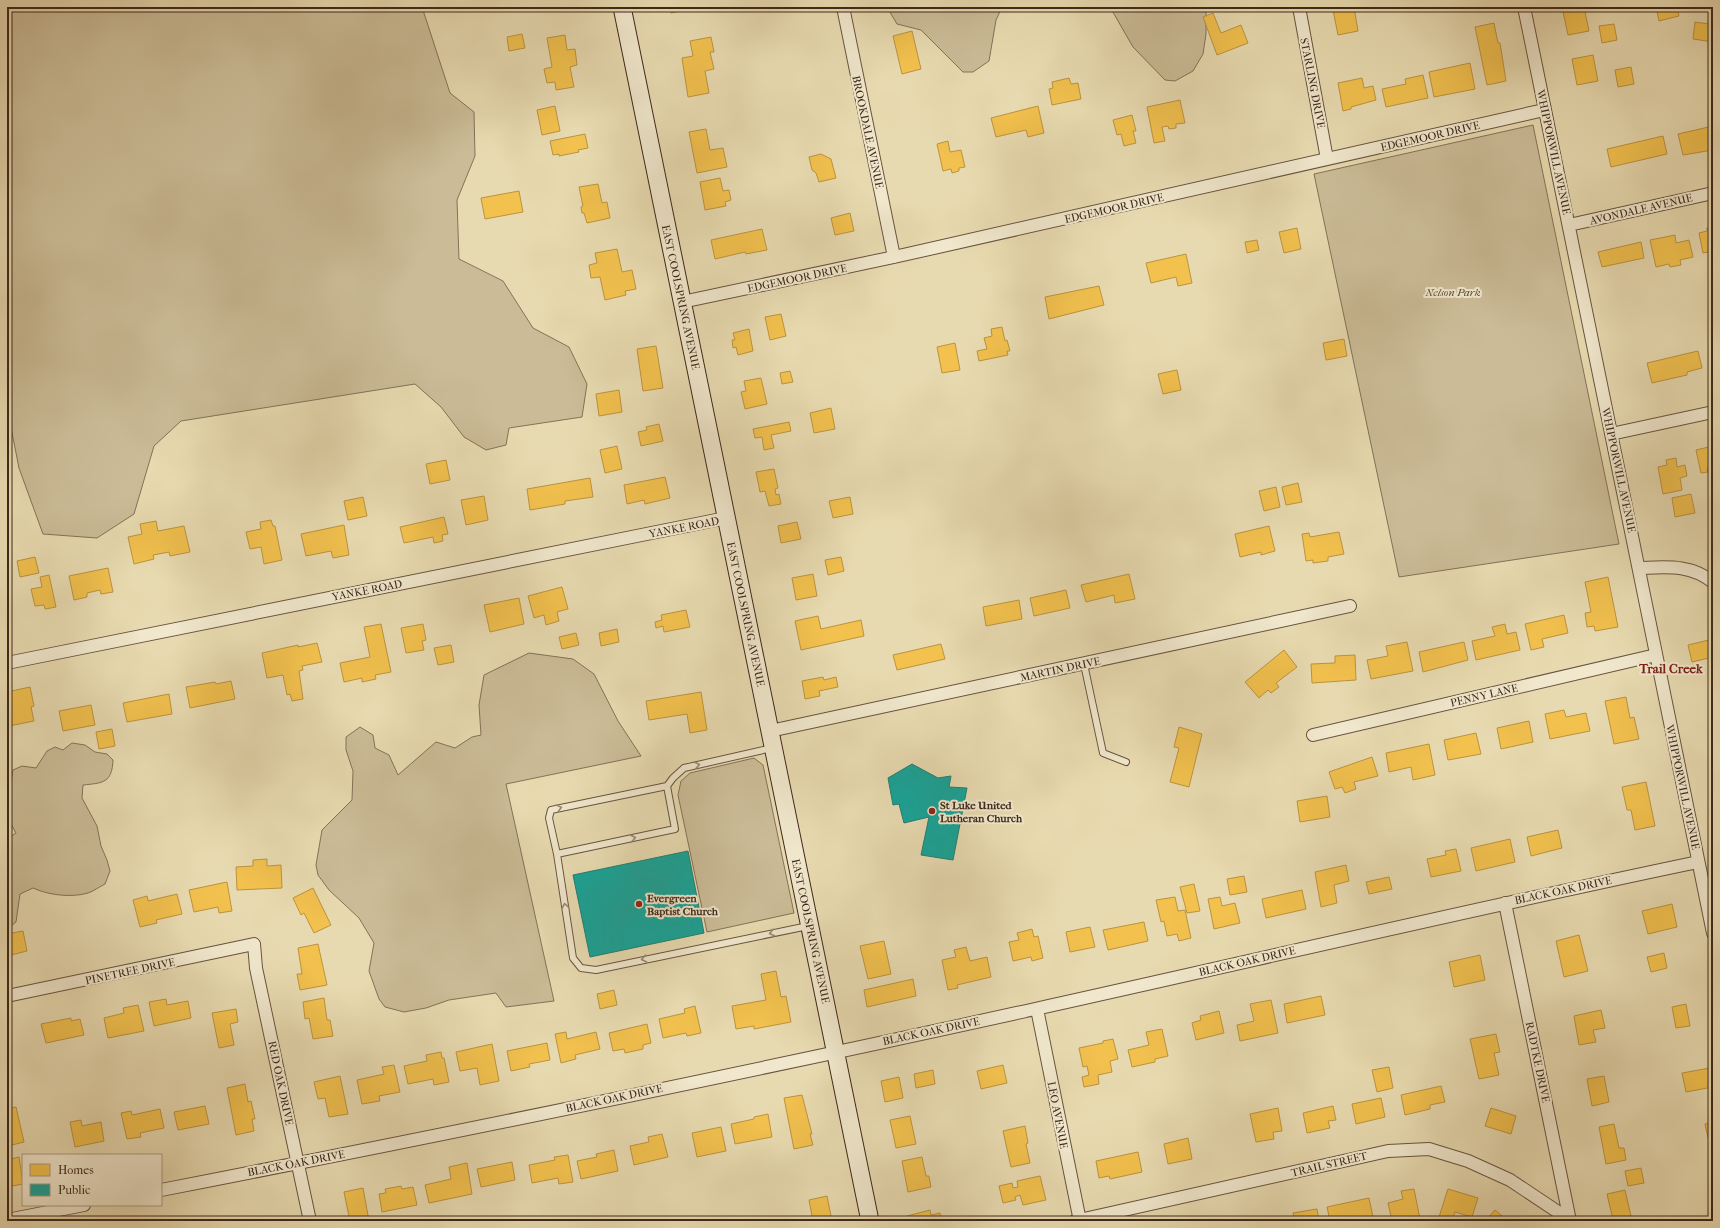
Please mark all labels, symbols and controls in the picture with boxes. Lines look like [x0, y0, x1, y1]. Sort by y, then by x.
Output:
street label: STARLING DRIVE [1297, 37, 1328, 130]
street label: BROOKDALE AVENUE [849, 75, 886, 190]
street label: WHIPPORWILL AVENUE [1534, 87, 1573, 216]
street label: EDGEMOOR DRIVE [1379, 119, 1481, 154]
street label: EDGEMOOR DRIVE [1063, 191, 1165, 226]
street label: AVONDALE AVENUE [1587, 191, 1694, 228]
street label: EAST COOLSPRING AVENUE [659, 224, 702, 371]
street label: EDGEMOOR DRIVE [746, 262, 848, 295]
park label: Nelson Park [1425, 286, 1481, 299]
street label: WHIPPORWILL AVENUE [1599, 405, 1638, 534]
street label: YANKE ROAD [647, 514, 720, 541]
street label: EAST COOLSPRING AVENUE [724, 541, 767, 688]
street label: YANKE ROAD [330, 577, 403, 604]
street label: MARTIN DRIVE [1019, 655, 1102, 684]
district label: Trail Creek [1638, 661, 1704, 676]
street label: PENNY LANE [1449, 681, 1519, 710]
street label: WHIPPORWILL AVENUE [1663, 722, 1702, 851]
one-way arrow [694, 761, 701, 769]
place label: St Luke United Lutheran Church [940, 799, 1023, 825]
one-way arrow [555, 804, 562, 813]
marker: St Luke United Lutheran Church [927, 806, 937, 816]
one-way arrow [630, 835, 636, 843]
street label: EAST COOLSPRING AVENUE [789, 858, 832, 1005]
street label: BLACK OAK DRIVE [1513, 874, 1613, 907]
place label: Evergreen Baptist Church [647, 892, 719, 918]
marker: Evergreen Baptist Church [634, 899, 644, 909]
one-way arrow [561, 903, 570, 909]
one-way arrow [768, 929, 775, 937]
street label: BLACK OAK DRIVE [1197, 944, 1297, 979]
one-way arrow [641, 955, 647, 963]
street label: PINETREE DRIVE [84, 956, 177, 987]
street label: BLACK OAK DRIVE [881, 1015, 981, 1048]
street label: RADTKE DRIVE [1523, 1020, 1552, 1104]
street label: RED OAK DRIVE [265, 1040, 296, 1127]
street label: LEO AVENUE [1045, 1080, 1070, 1150]
street label: BLACK OAK DRIVE [564, 1082, 664, 1115]
street label: BLACK OAK DRIVE [246, 1148, 346, 1179]
street label: TRAIL STREET [1290, 1149, 1369, 1180]
legend [22, 1154, 162, 1206]
text: Homes [58, 1163, 94, 1177]
text: Public [58, 1183, 90, 1197]

